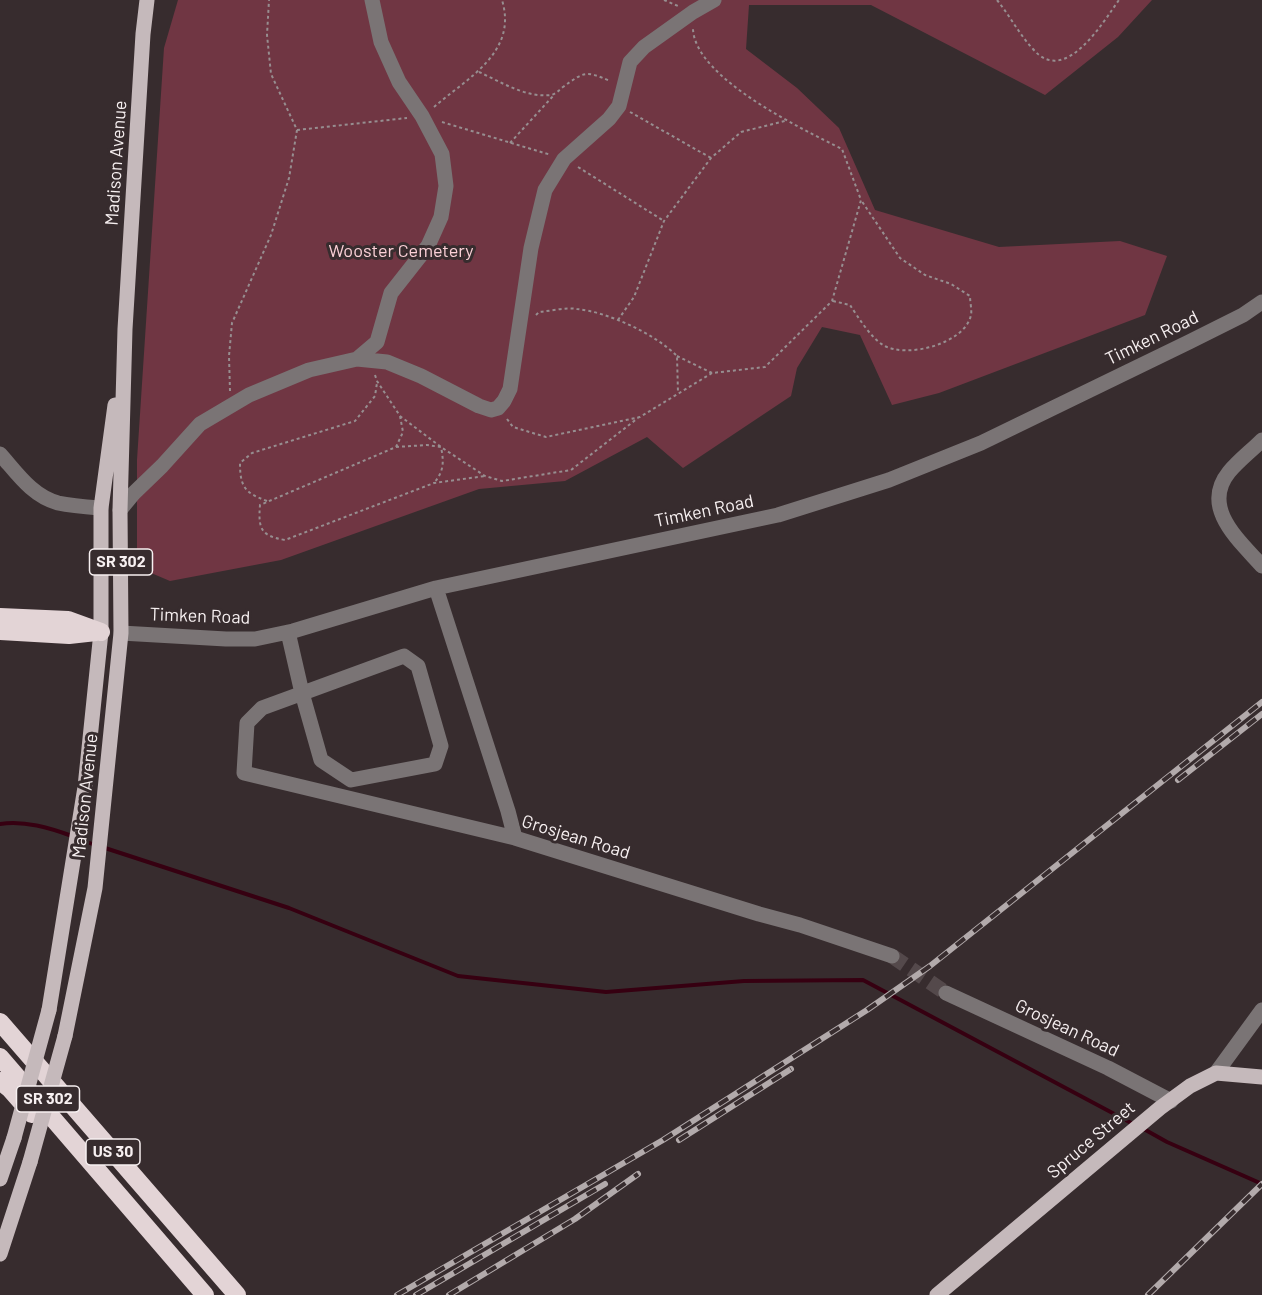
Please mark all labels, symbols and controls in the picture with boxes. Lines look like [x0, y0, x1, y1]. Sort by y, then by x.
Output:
street label: Madison Avenue [101, 100, 131, 226]
park label: Wooster Cemetery [328, 240, 474, 262]
street label: Timken Road [1102, 306, 1202, 370]
street label: Timken Road [652, 490, 756, 532]
road number: SR 302 [90, 549, 152, 575]
street label: Timken Road [149, 603, 251, 629]
street label: Madison Avenue [68, 732, 102, 860]
street label: Grosjean Road [519, 810, 633, 864]
street label: Grosjean Road [1012, 995, 1122, 1061]
road number: SR 302 [16, 1086, 80, 1112]
street label: Spruce Street [1043, 1097, 1139, 1183]
road number: US 30 [86, 1139, 140, 1165]

